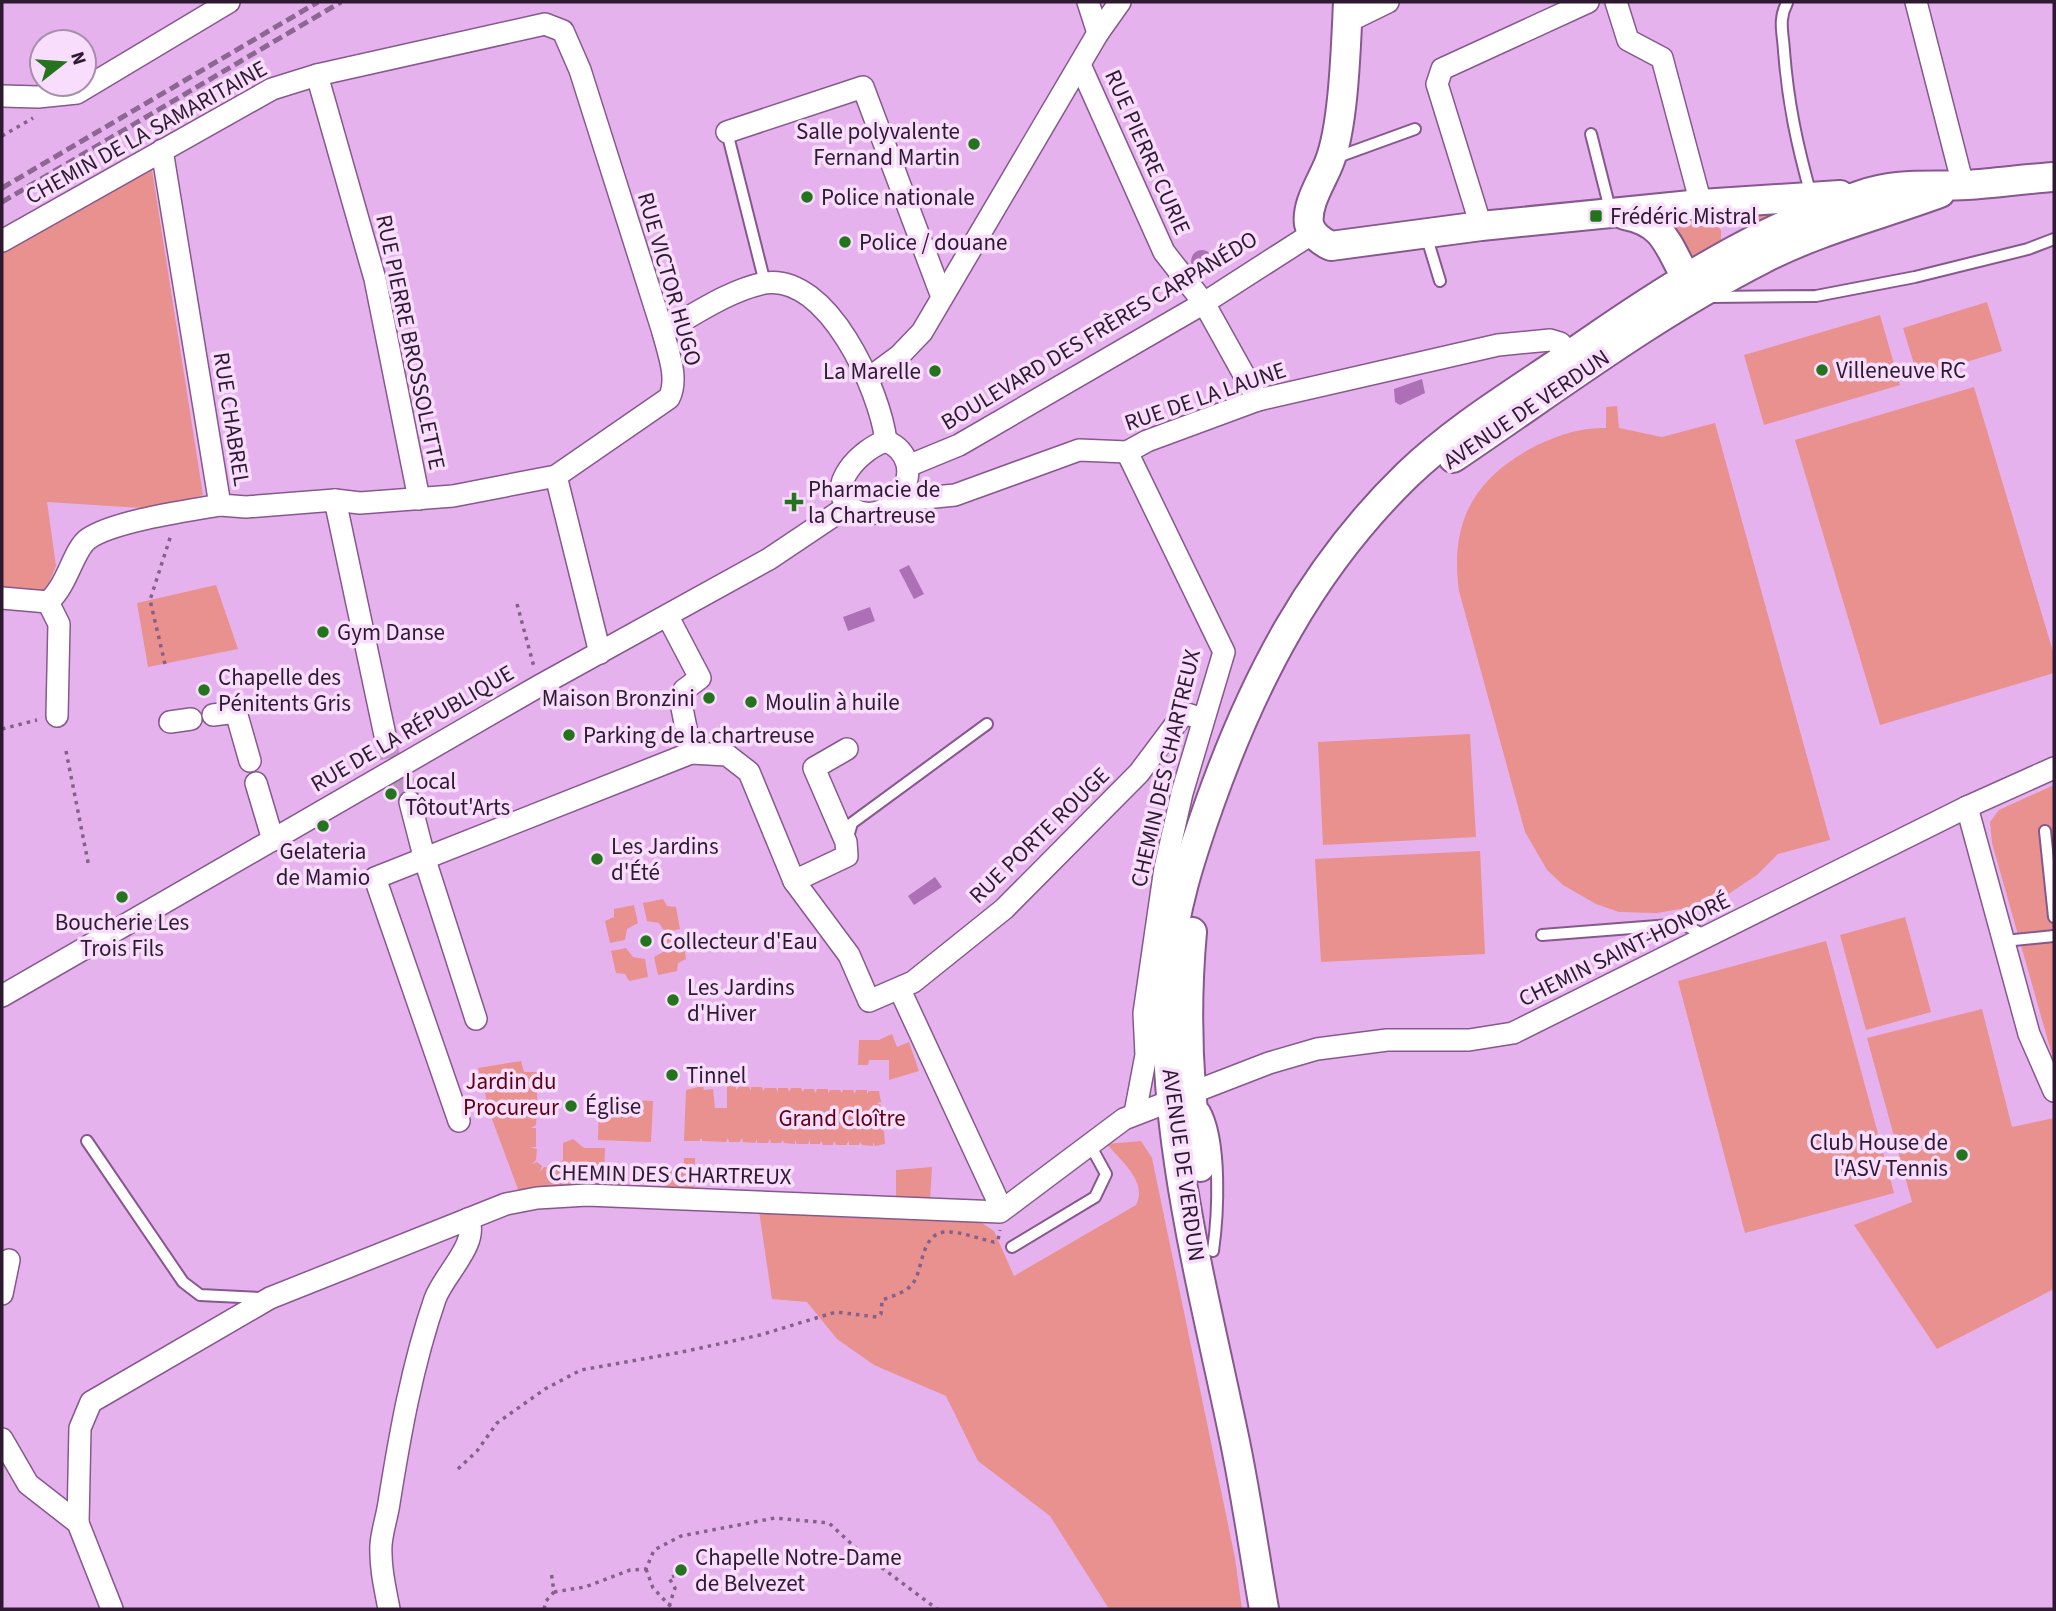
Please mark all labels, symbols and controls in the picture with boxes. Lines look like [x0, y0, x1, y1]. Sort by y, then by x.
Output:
north arrow [28, 28, 98, 98]
street label: CHEMIN DE LA SAMARITAINE [20, 54, 272, 210]
street label: RUE PIERRE CURIE [1096, 64, 1199, 240]
place label: Salle polyvalente Fernand Martin [796, 115, 960, 174]
marker: Salle polyvalente Fernand Martin [966, 136, 982, 152]
place label: Police nationale [821, 181, 975, 214]
street label: RUE VICTOR HUGO [629, 188, 710, 370]
marker: Police nationale [799, 189, 815, 205]
place label: Frédéric Mistral [1610, 200, 1757, 233]
marker: Frédéric Mistral [1588, 208, 1604, 224]
street label: RUE PIERRE BROSSOLETTE [367, 211, 454, 473]
street label: BOULEVARD DES FRÈRES CARPANÉDO [935, 223, 1264, 438]
place label: Police / douane [859, 226, 1007, 259]
marker: Police / douane [837, 234, 853, 250]
street label: AVENUE DE VERDUN [1436, 341, 1616, 477]
street label: RUE CHABREL [205, 350, 258, 488]
street label: RUE DE LA LAUNE [1120, 353, 1290, 440]
place label: Villeneuve RC [1836, 354, 1966, 387]
place label: La Marelle [823, 355, 921, 388]
marker: Villeneuve RC [1814, 362, 1830, 378]
marker: La Marelle [927, 363, 943, 379]
place label: Pharmacie de la Chartreuse [808, 473, 940, 532]
marker: Pharmacie de la Chartreuse [786, 494, 802, 510]
place label: Gym Danse [337, 616, 445, 649]
marker: Gym Danse [315, 624, 331, 640]
street label: CHEMIN DES CHARTREUX [1122, 646, 1209, 890]
street label: RUE DE LA RÉPUBLIQUE [304, 657, 520, 800]
place label: Chapelle des Pénitents Gris [218, 661, 351, 720]
marker: Chapelle des Pénitents Gris [196, 682, 212, 698]
place label: Maison Bronzini [542, 682, 695, 715]
place label: Moulin à huile [765, 686, 900, 719]
marker: Maison Bronzini [701, 690, 717, 706]
marker: Moulin à huile [743, 694, 759, 710]
place label: Parking de la chartreuse [583, 719, 814, 752]
marker: Parking de la chartreuse [561, 727, 577, 743]
street label: RUE PORTE ROUGE [962, 759, 1117, 911]
place label: Local Tôtout'Arts [405, 765, 510, 824]
marker: Local Tôtout'Arts [383, 786, 399, 802]
marker: Gelateria de Mamio [315, 818, 331, 834]
place label: Les Jardins d'Été [611, 830, 719, 889]
place label: Gelateria de Mamio [276, 835, 370, 894]
marker: Les Jardins d'Été [589, 851, 605, 867]
street label: CHEMIN SAINT-HONORÉ [1513, 884, 1736, 1015]
marker: Boucherie Les Trois Fils [114, 889, 130, 905]
place label: Boucherie Les Trois Fils [55, 906, 189, 965]
place label: Collecteur d'Eau [660, 925, 818, 958]
marker: Collecteur d'Eau [638, 933, 654, 949]
place label: Les Jardins d'Hiver [687, 971, 795, 1030]
marker: Les Jardins d'Hiver [665, 992, 681, 1008]
place label: Tinnel [686, 1059, 746, 1092]
park label: Jardin du Procureur [463, 1065, 560, 1124]
marker: Tinnel [664, 1067, 680, 1083]
street label: AVENUE DE VERDUN [1154, 1067, 1213, 1264]
place label: Église [585, 1090, 641, 1123]
marker: Église [563, 1098, 579, 1114]
park label: Grand Cloître [778, 1102, 906, 1135]
place label: Club House de l'ASV Tennis [1809, 1126, 1948, 1185]
marker: Club House de l'ASV Tennis [1954, 1147, 1970, 1163]
street label: CHEMIN DES CHARTREUX [548, 1156, 792, 1193]
place label: Chapelle Notre-Dame de Belvezet [695, 1541, 902, 1600]
marker: Chapelle Notre-Dame de Belvezet [673, 1562, 689, 1578]

